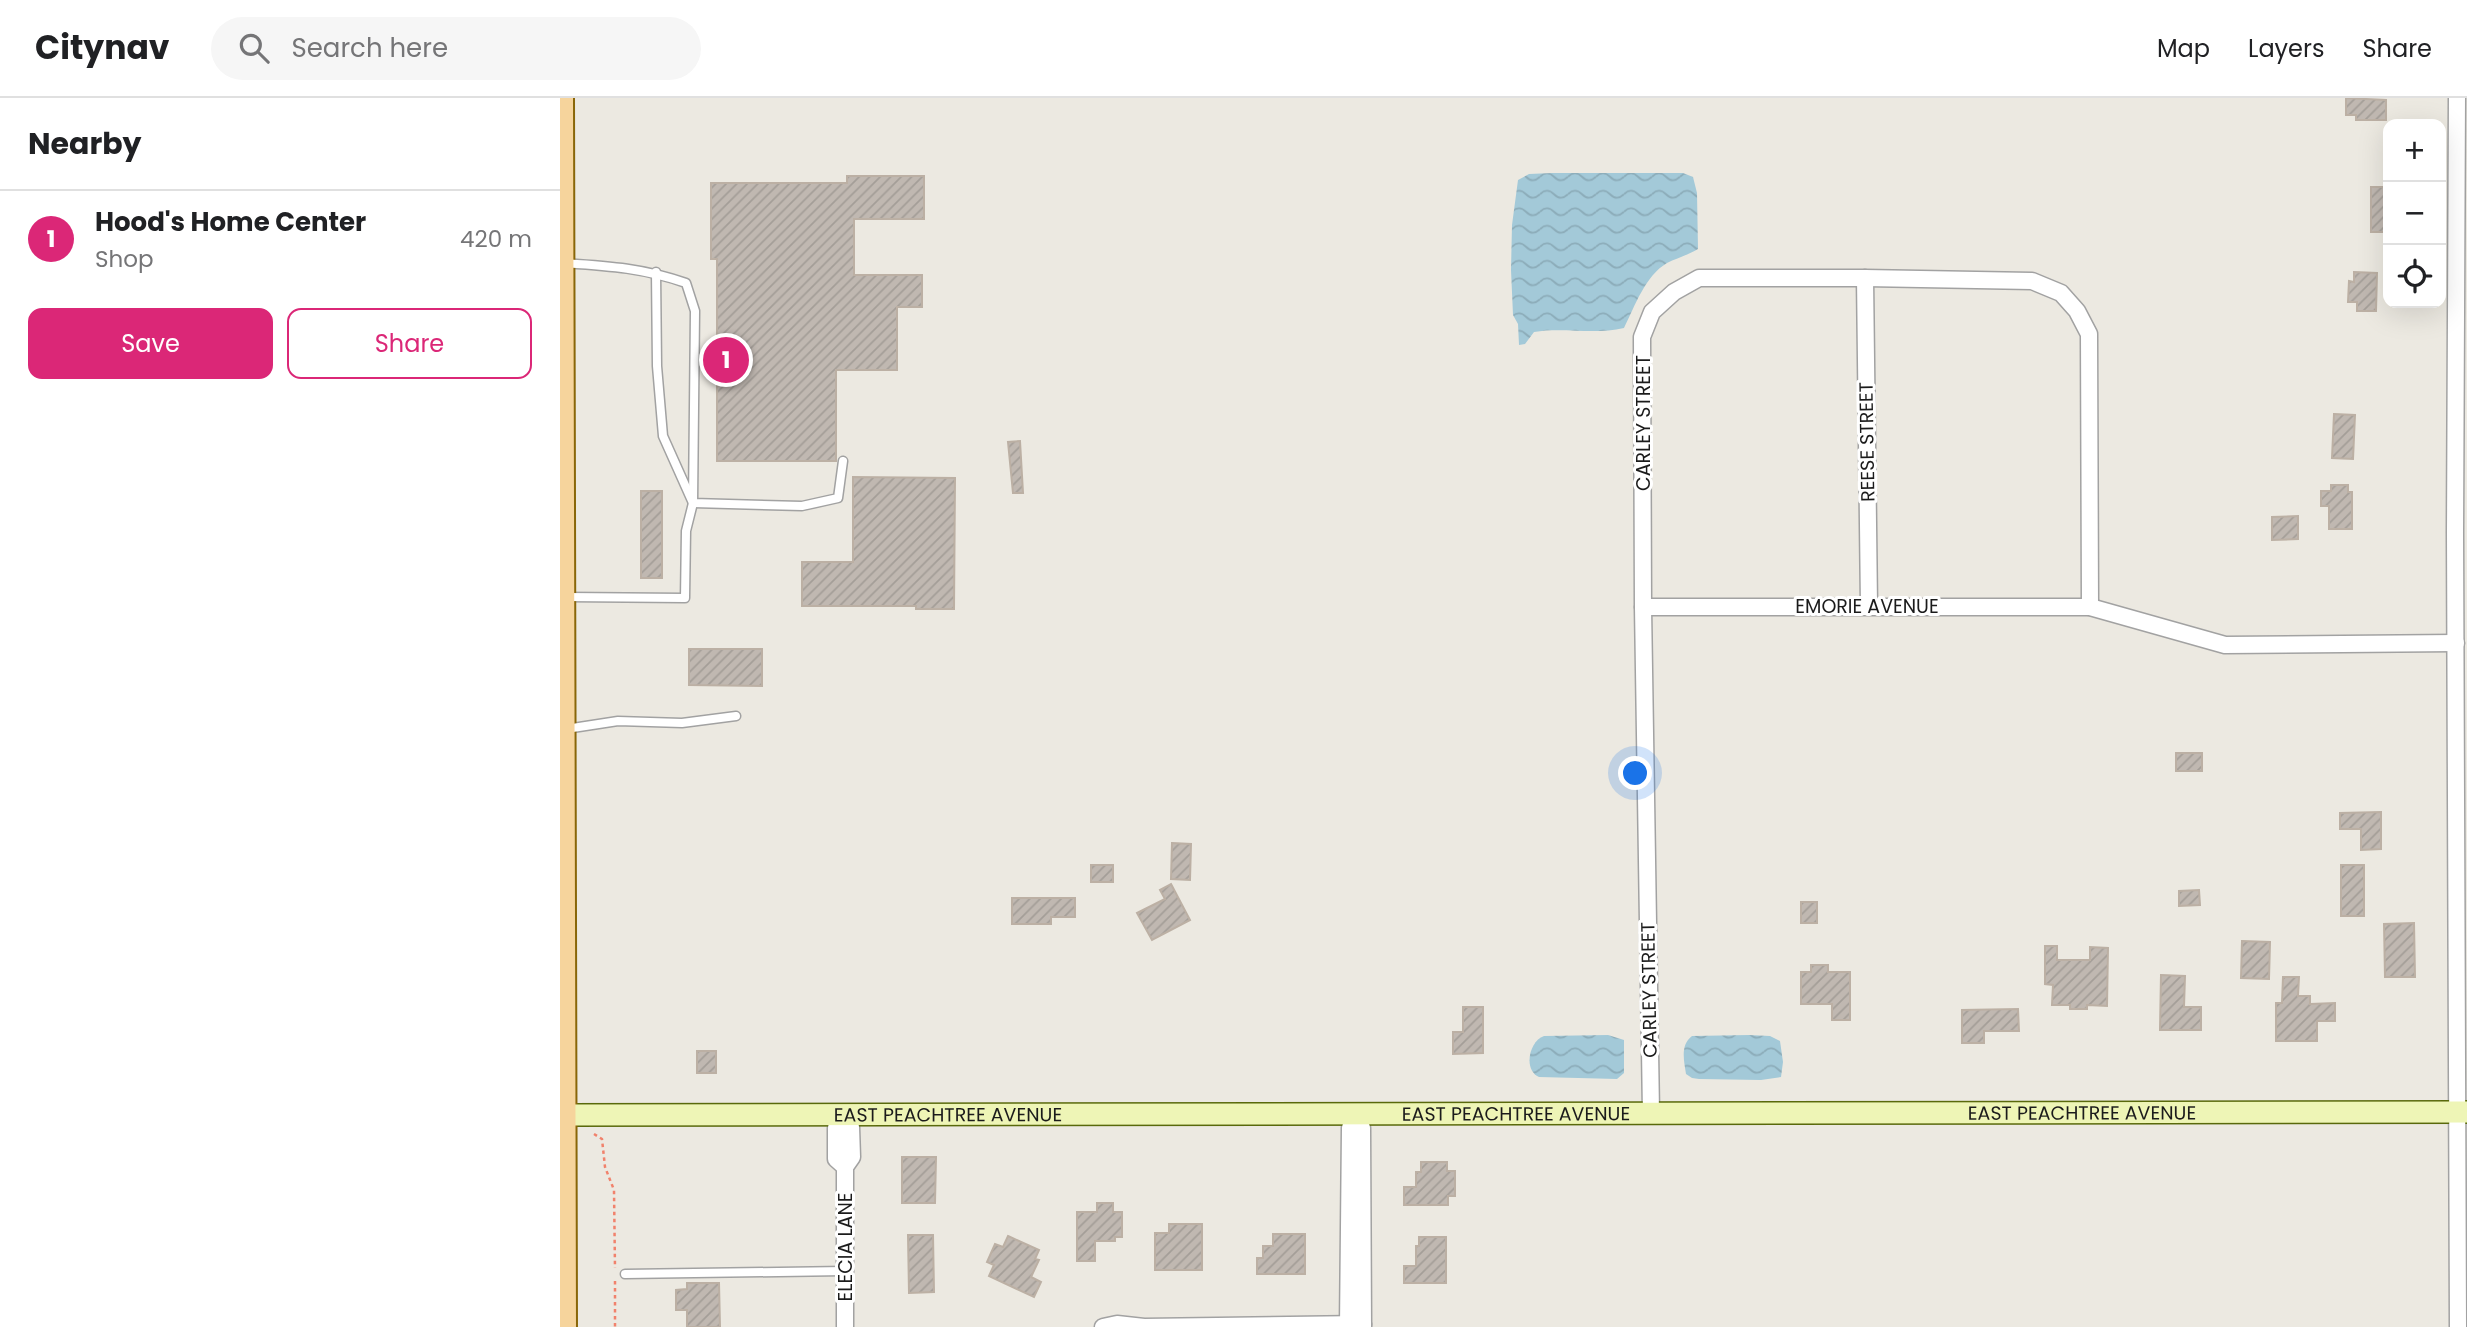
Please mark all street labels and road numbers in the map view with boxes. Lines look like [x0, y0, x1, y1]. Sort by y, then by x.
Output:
street label: CARLEY STREET [1630, 355, 1657, 491]
street label: REESE STREET [1852, 382, 1882, 502]
street label: EMORIE AVENUE [1795, 593, 1939, 620]
street label: CARLEY STREET [1634, 922, 1664, 1058]
street label: EAST PEACHTREE AVENUE [1968, 1099, 2196, 1126]
street label: EAST PEACHTREE AVENUE [1402, 1100, 1630, 1127]
street label: EAST PEACHTREE AVENUE [834, 1101, 1062, 1128]
street label: ELECIA LANE [832, 1192, 859, 1302]

